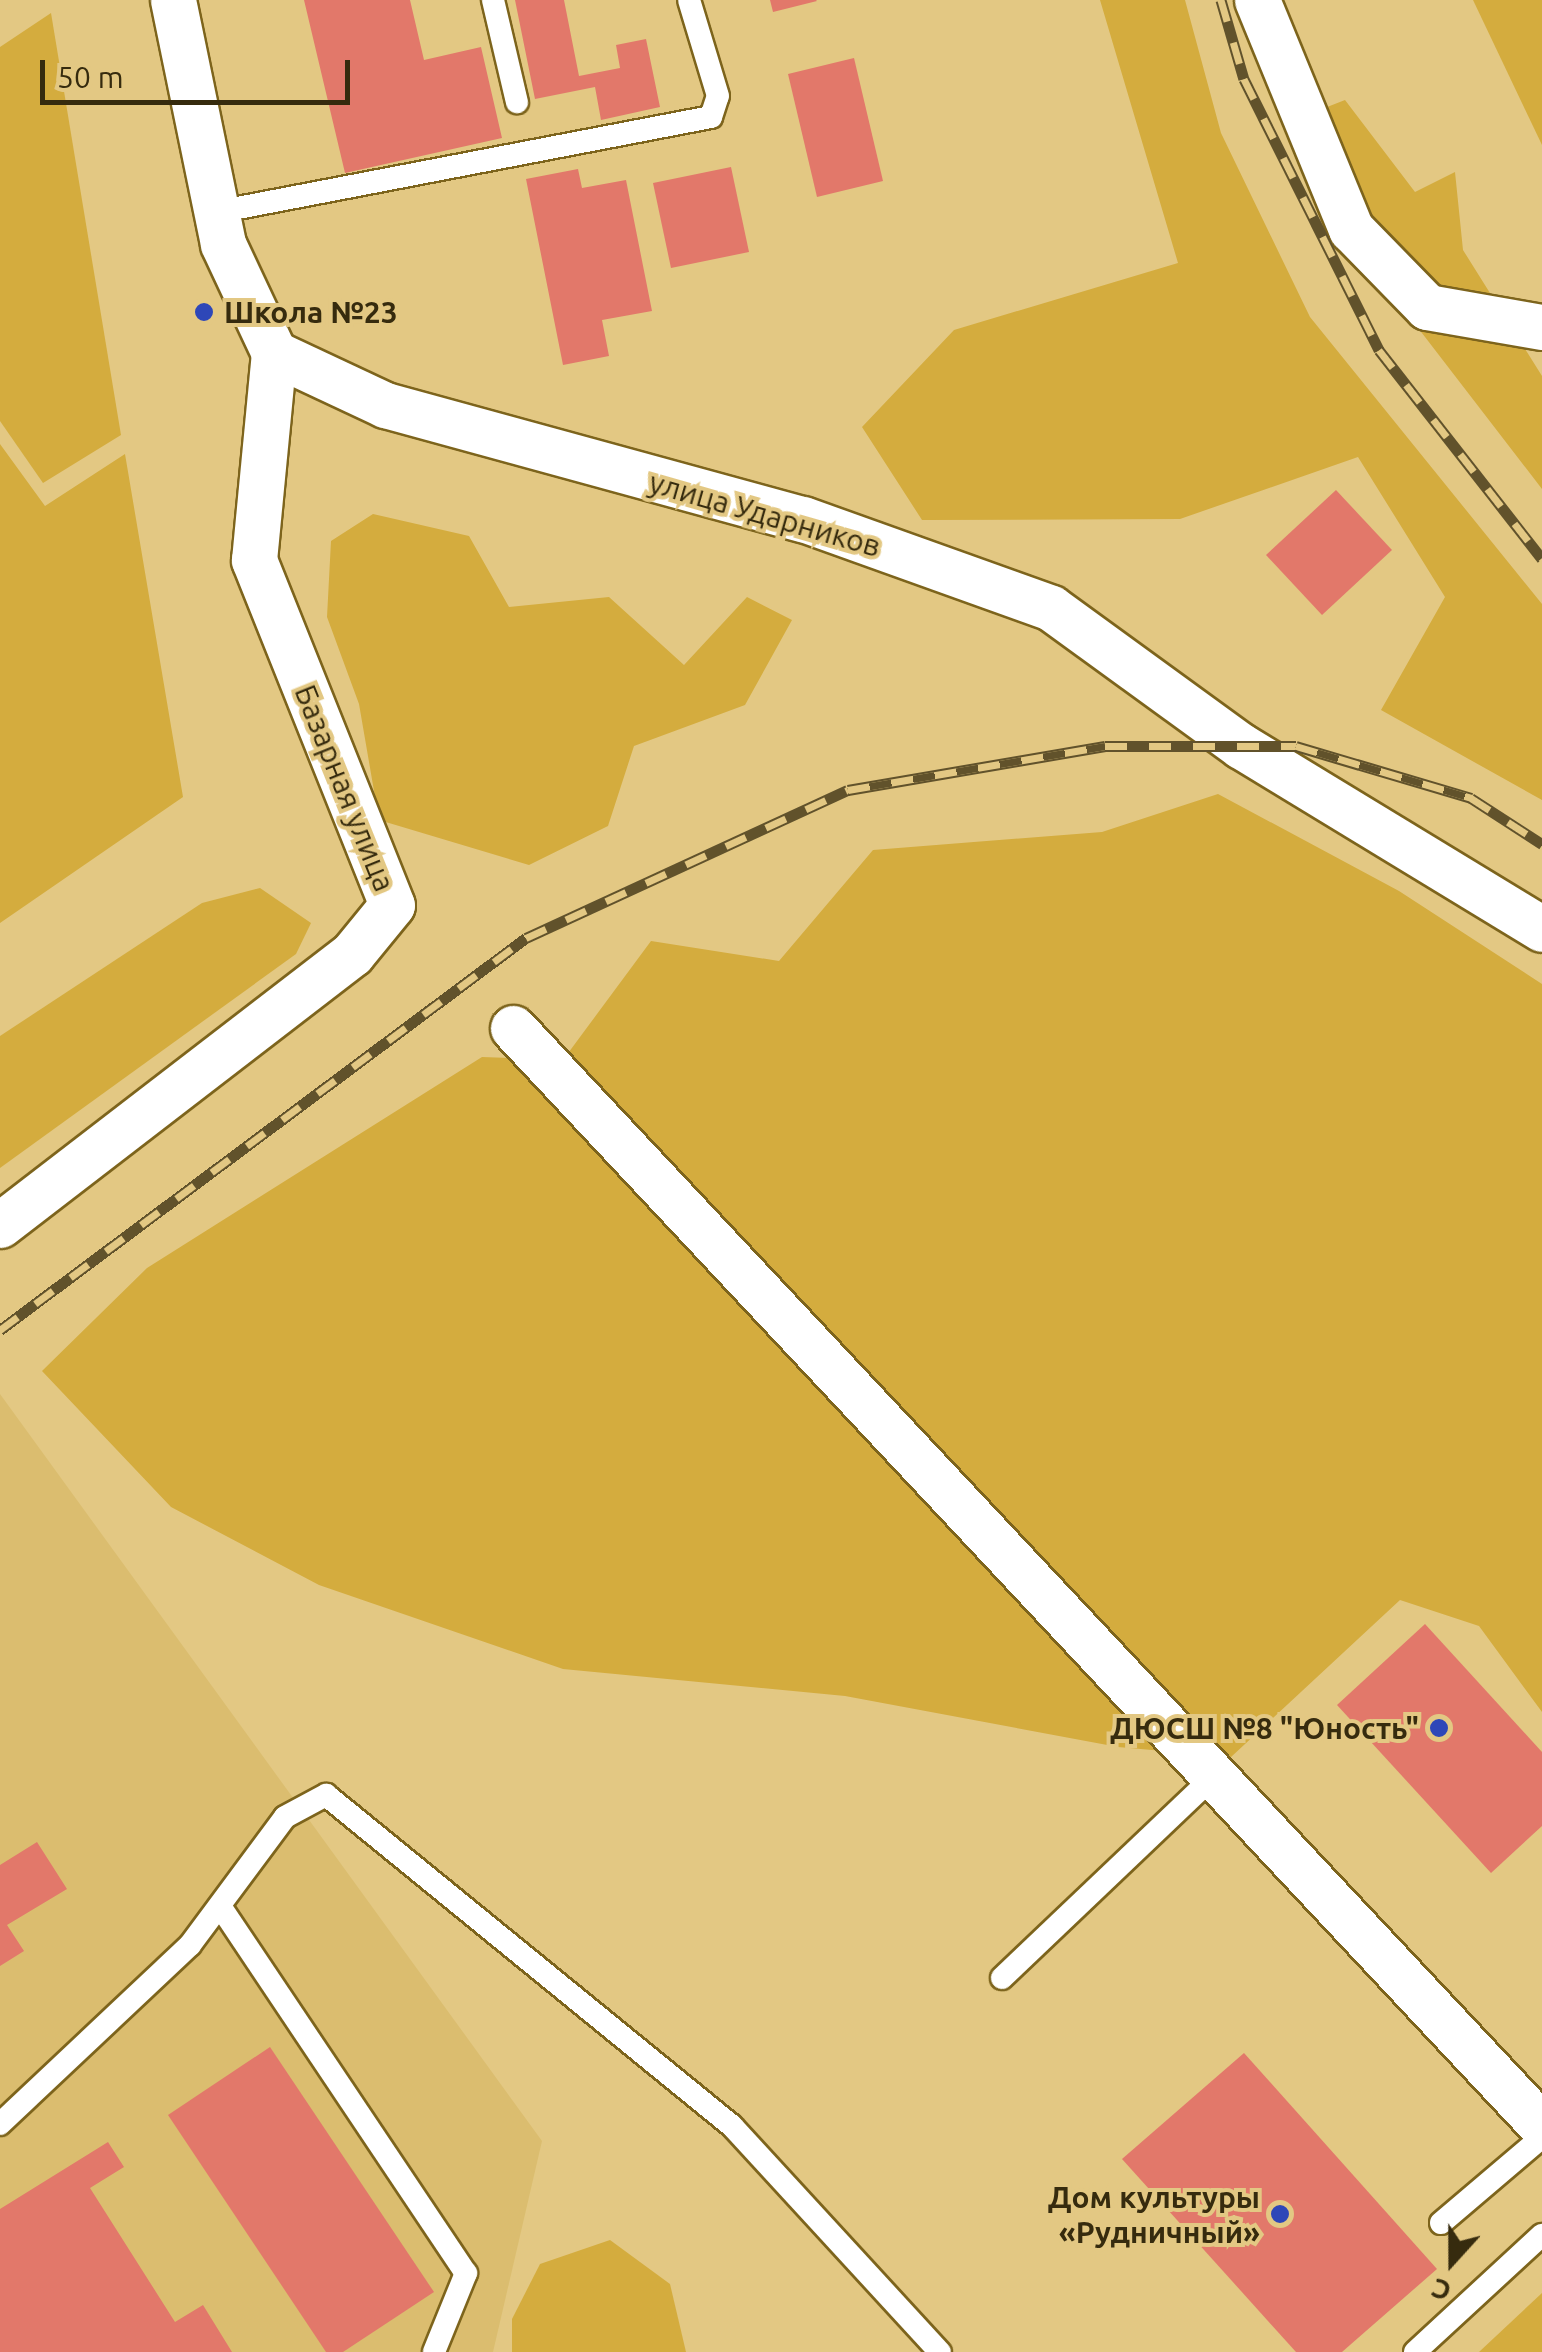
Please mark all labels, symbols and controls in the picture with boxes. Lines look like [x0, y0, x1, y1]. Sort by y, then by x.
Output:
scale bar [45, 40, 355, 102]
text: 50 m [57, 60, 124, 94]
place label: Школа №23 [224, 294, 398, 330]
marker: Школа №23 [193, 301, 215, 323]
street label: улица Ударников [645, 464, 885, 564]
street label: Базарная улица [287, 680, 403, 896]
place label: ДЮСШ №8 "Юность" [1110, 1710, 1419, 1746]
marker: ДЮСШ №8 "Юность" [1428, 1717, 1450, 1739]
place label: Дом культуры «Рудничный» [1048, 2179, 1260, 2250]
marker: Дом культуры «Рудничный» [1269, 2203, 1291, 2225]
north arrow [1402, 2212, 1502, 2312]
text: С [1427, 2273, 1455, 2308]

